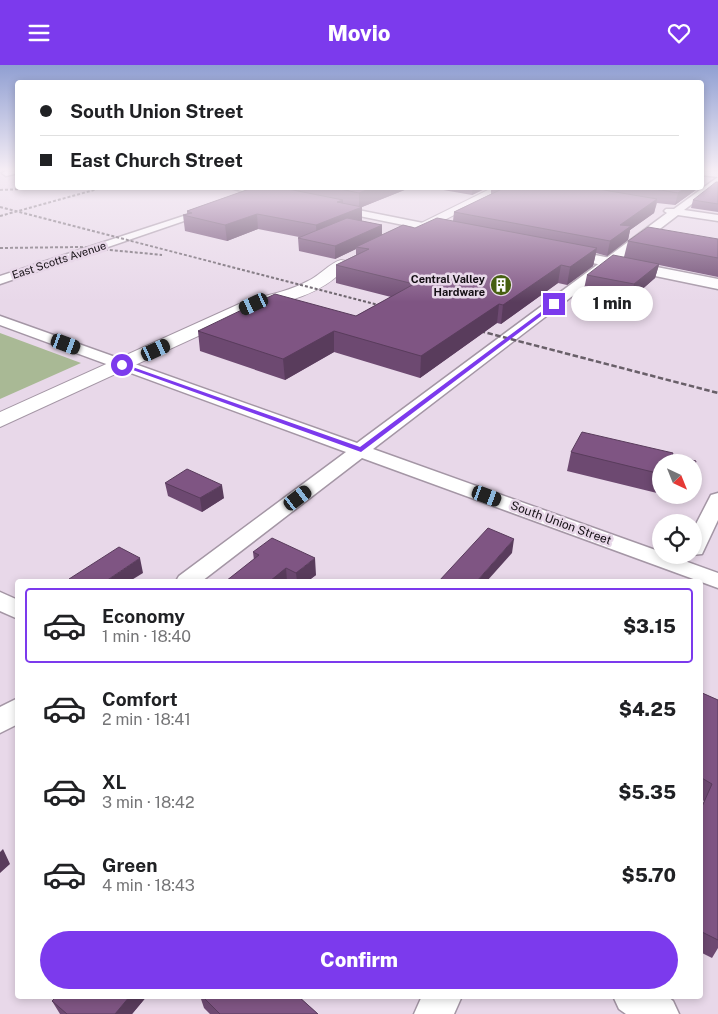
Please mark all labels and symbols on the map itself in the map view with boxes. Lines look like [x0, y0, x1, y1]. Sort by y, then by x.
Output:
street label: East Scotts Avenue [10, 239, 108, 281]
place label: Central Valley Hardware [411, 273, 486, 298]
building icon: Central Valley Hardware [489, 273, 513, 297]
callout: 1 min [572, 287, 654, 321]
car [237, 291, 270, 317]
route end [543, 293, 565, 315]
car [49, 332, 82, 356]
car [139, 337, 172, 363]
route start [111, 354, 133, 376]
north arrow [652, 454, 702, 504]
car [281, 483, 314, 513]
car [470, 484, 503, 508]
street label: South Union Street [509, 498, 614, 548]

